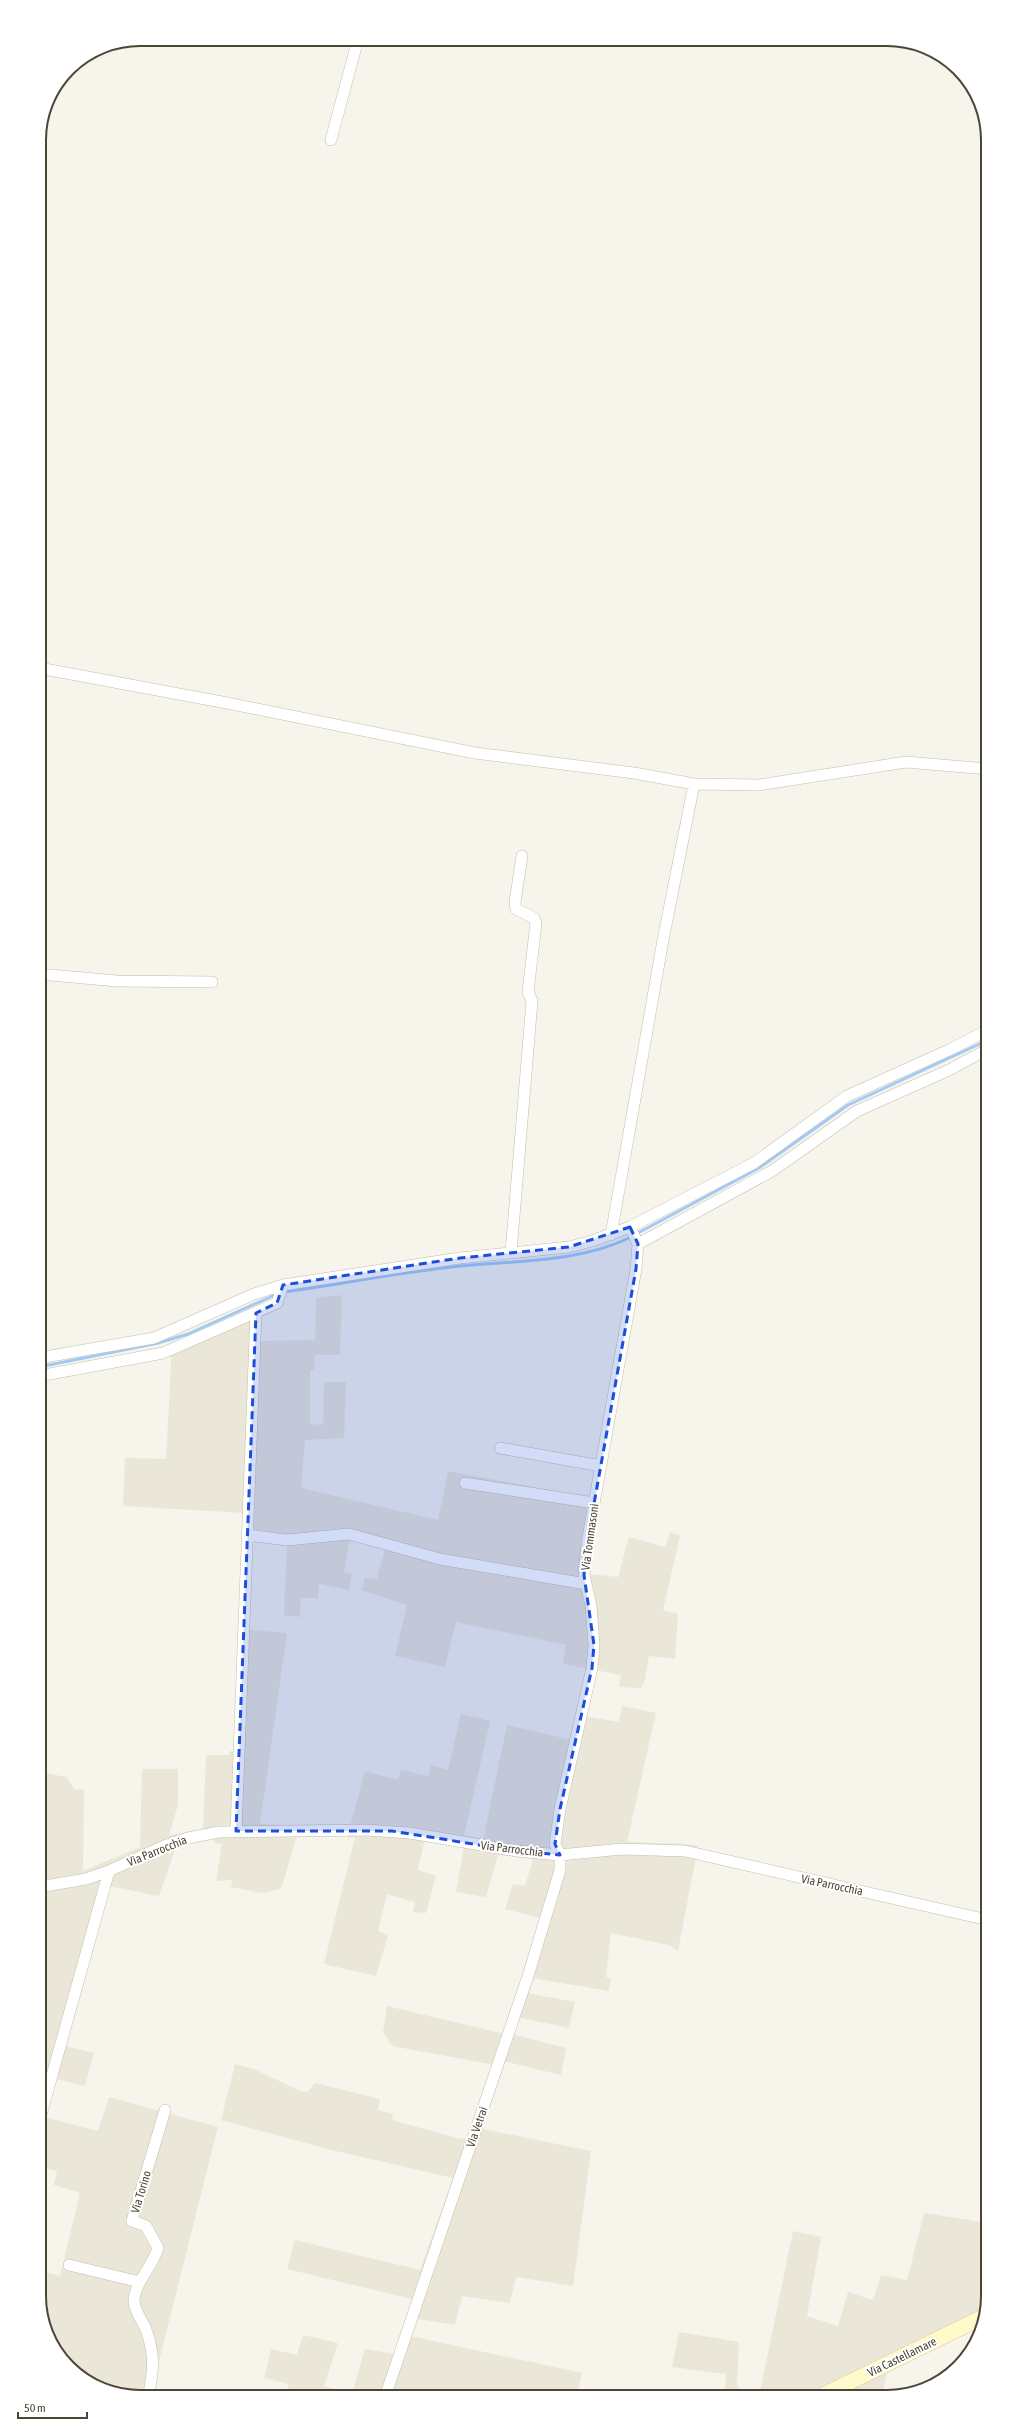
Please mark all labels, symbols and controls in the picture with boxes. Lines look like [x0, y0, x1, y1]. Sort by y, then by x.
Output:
street label: Via Tommasoni [578, 1503, 602, 1571]
street label: Via Parrocchia [125, 1833, 189, 1869]
street label: Via Parrocchia [480, 1838, 544, 1860]
street label: Via Parrocchia [800, 1872, 864, 1898]
street label: Via Vetrai [464, 2105, 490, 2149]
street label: Via Torino [128, 2169, 154, 2215]
street label: Via Castellamare [865, 2334, 939, 2380]
scale bar [18, 2394, 87, 2420]
text: 50 m [24, 2401, 46, 2415]

